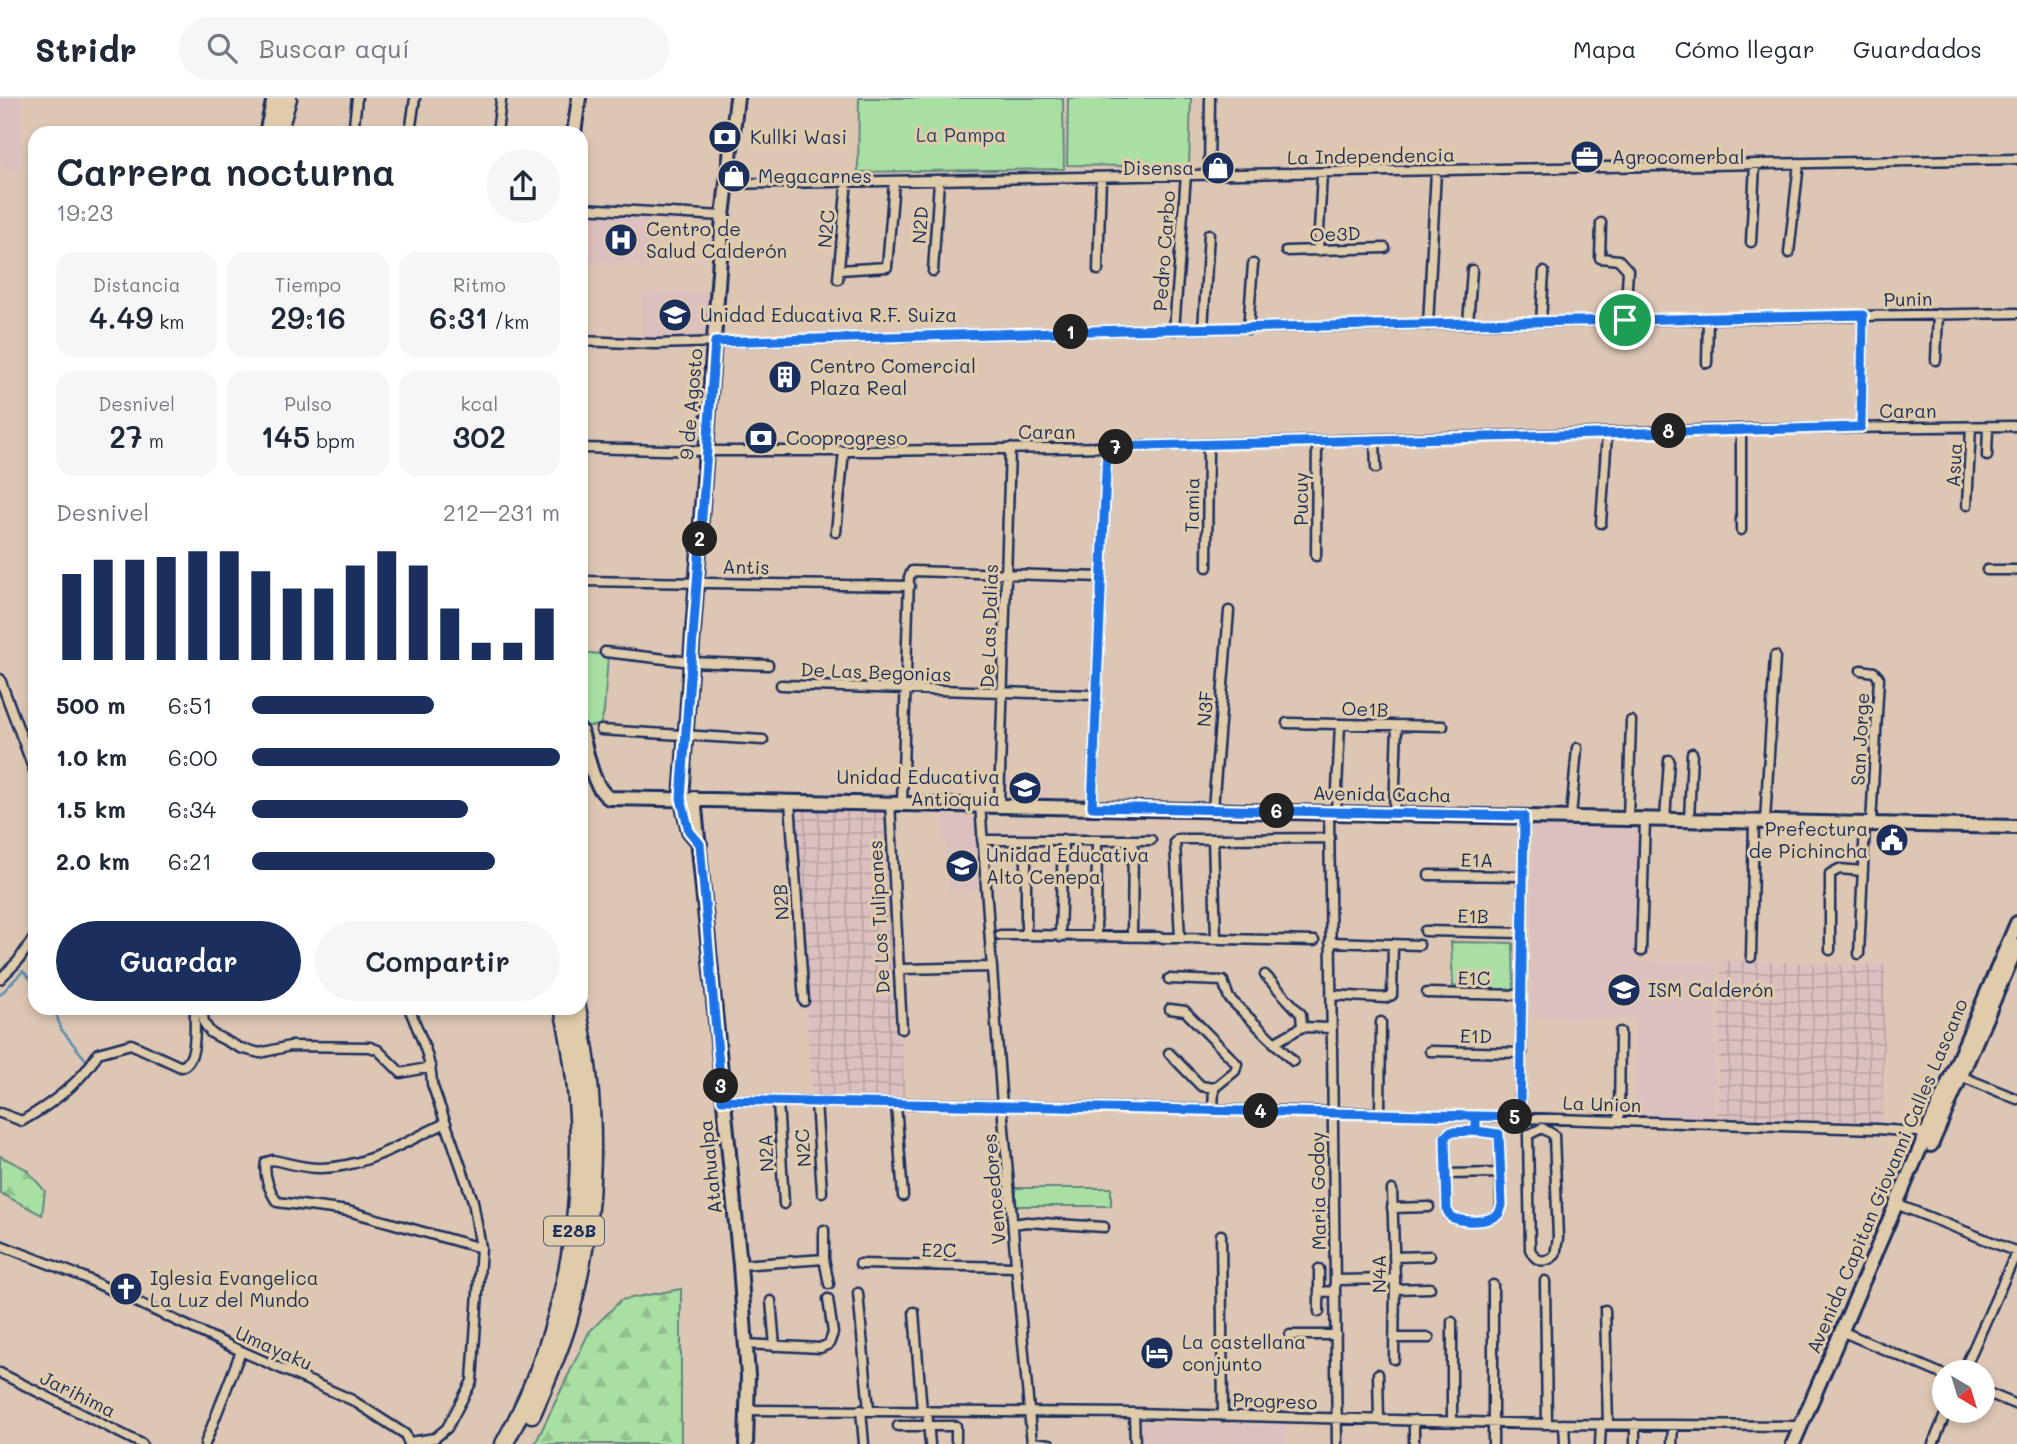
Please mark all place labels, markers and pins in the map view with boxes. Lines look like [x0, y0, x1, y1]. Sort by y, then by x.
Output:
bank icon: Kullki Wasi [706, 118, 744, 156]
place label: Kullki Wasi [750, 124, 847, 149]
office icon: Agrocomerbal [1568, 138, 1606, 176]
place label: Agrocomerbal [1612, 144, 1745, 169]
shop icon: Disensa [1199, 149, 1237, 187]
place label: Disensa [1123, 155, 1194, 180]
shop icon: Megacarnes [715, 157, 753, 195]
place label: Megacarnes [758, 163, 872, 188]
place label: Centro de Salud Calderón [646, 216, 787, 263]
hospital icon: Centro de Salud Calderón [602, 221, 640, 259]
pin [1595, 290, 1655, 350]
school or university icon: Unidad Educativa R.F. Suiza [656, 296, 694, 334]
place label: Unidad Educativa R.F. Suiza [700, 302, 957, 327]
pin: 1 [1054, 314, 1088, 350]
place label: Centro Comercial Plaza Real [810, 353, 976, 400]
building icon: Centro Comercial Plaza Real [766, 358, 804, 396]
pin: 8 [1652, 414, 1686, 448]
bank icon: Cooprogreso [742, 419, 780, 457]
place label: Cooprogreso [786, 425, 907, 450]
pin: 7 [1098, 430, 1134, 464]
pin: 2 [682, 522, 718, 556]
place label: Unidad Educativa Antioquia [837, 764, 1000, 811]
school or university icon: Unidad Educativa Antioquia [1006, 769, 1044, 807]
pin: 6 [1260, 794, 1294, 828]
place label: Prefectura de Pichincha [1749, 816, 1868, 863]
public building icon: Prefectura de Pichincha [1873, 821, 1911, 859]
place label: Unidad Educativa Alto Cenepa [986, 842, 1149, 889]
school or university icon: Unidad Educativa Alto Cenepa [943, 847, 981, 885]
school or university icon: ISM Calderón [1605, 971, 1643, 1009]
place label: ISM Calderón [1648, 977, 1774, 1002]
pin: 3 [704, 1068, 738, 1104]
pin: 4 [1244, 1094, 1278, 1128]
pin: 5 [1498, 1100, 1532, 1134]
place label: Iglesia Evangelica La Luz del Mundo [150, 1265, 319, 1312]
church icon: Iglesia Evangelica La Luz del Mundo [107, 1270, 145, 1308]
place label: La castellana conjunto [1182, 1329, 1306, 1376]
hotel icon: La castellana conjunto [1138, 1334, 1176, 1372]

